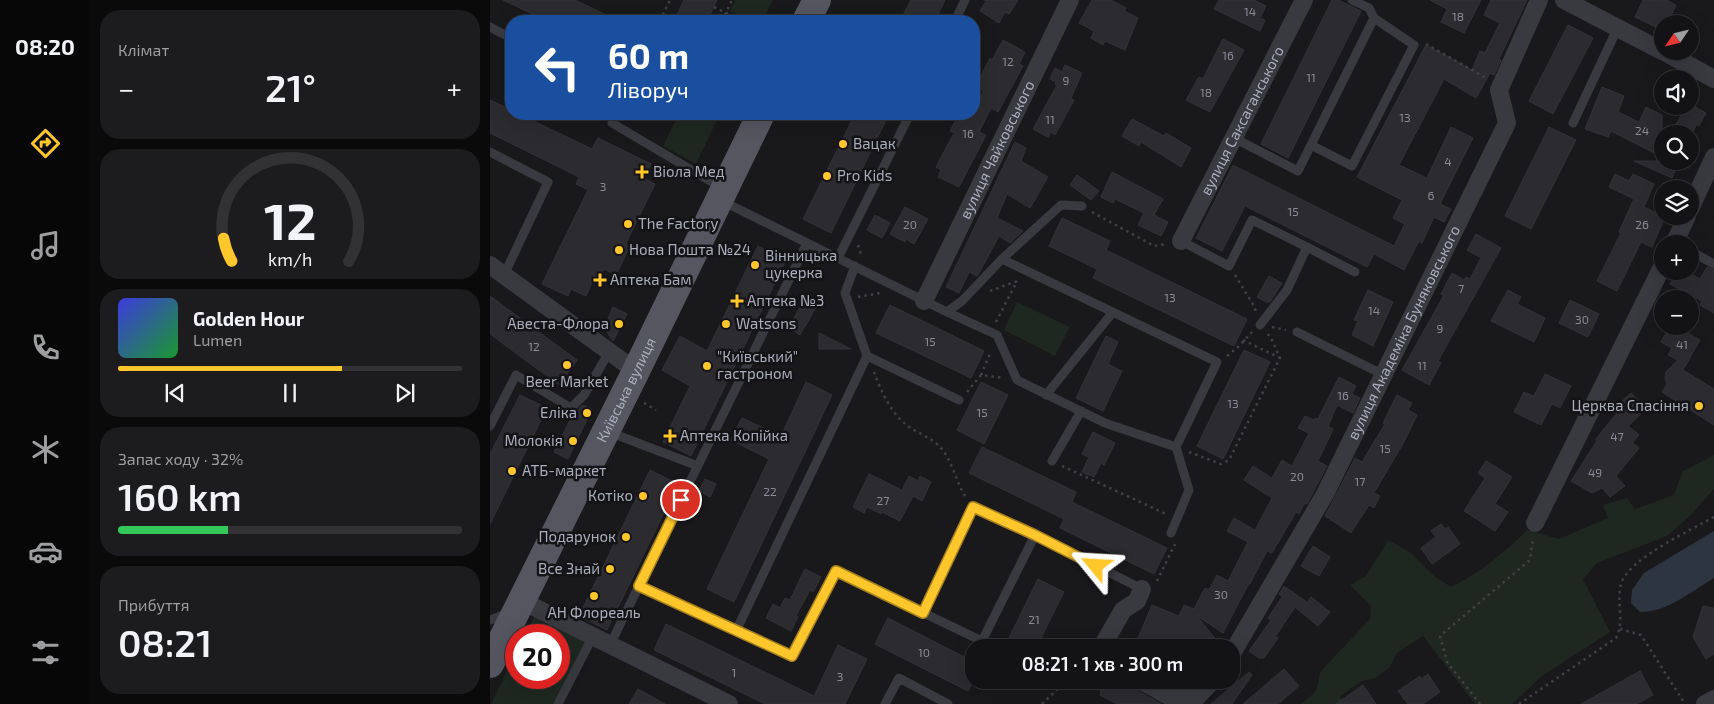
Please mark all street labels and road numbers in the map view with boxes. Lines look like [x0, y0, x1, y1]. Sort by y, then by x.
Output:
street label: вулиця Саксаганського [1196, 43, 1287, 198]
street label: вулиця Чайковського [955, 77, 1038, 222]
street label: вулиця Академіка Буняковського [1343, 222, 1463, 442]
street label: Київська вулиця [592, 334, 659, 445]

